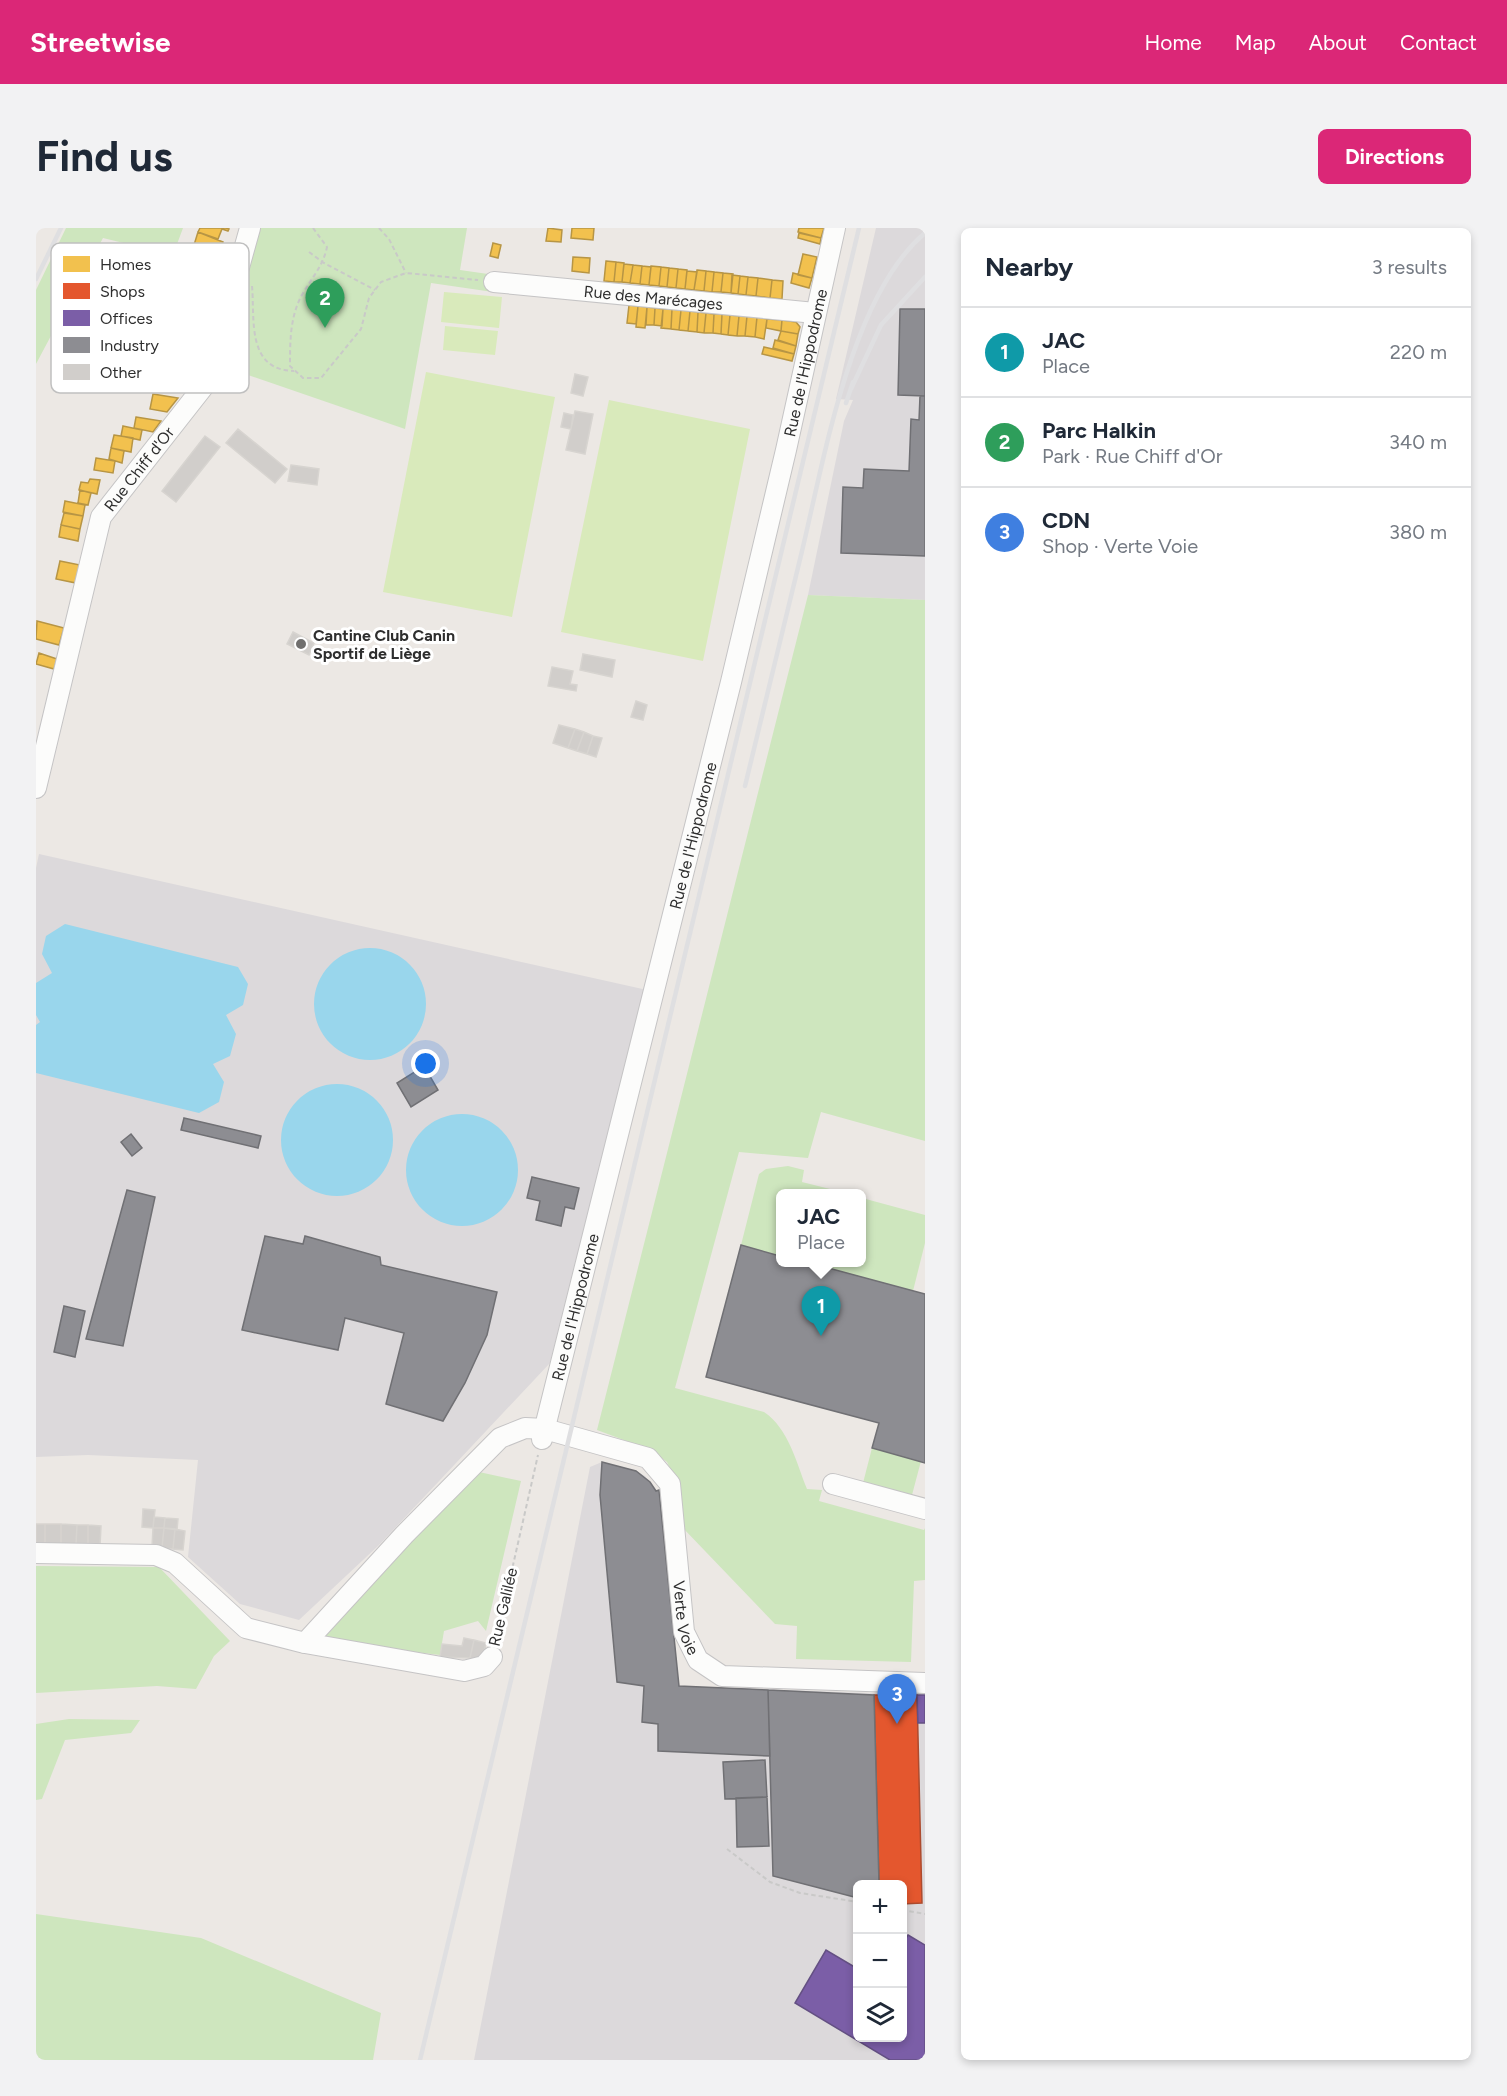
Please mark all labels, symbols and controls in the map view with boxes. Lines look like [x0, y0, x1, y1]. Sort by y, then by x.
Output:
text: Streetwise [30, 25, 170, 59]
text: Home [1145, 30, 1202, 55]
text: Map [1235, 30, 1276, 55]
text: About [1309, 30, 1367, 55]
text: Contact [1400, 30, 1477, 55]
button: Directions [1318, 129, 1471, 184]
text: Find us [36, 131, 173, 182]
legend [51, 243, 249, 393]
text: Nearby [985, 251, 1073, 283]
text: Homes [100, 255, 151, 274]
text: 3 results [1372, 255, 1447, 279]
pin: 2 [306, 279, 344, 328]
street label: Rue des Marécages [583, 281, 724, 314]
text: Shops [100, 282, 145, 301]
street label: Rue de l'Hippodrome [780, 287, 831, 439]
text: Offices [100, 309, 153, 328]
text: JAC [1042, 327, 1085, 354]
text: Industry [100, 336, 159, 355]
text: 1 [1000, 340, 1009, 364]
text: 220 m [1390, 340, 1447, 364]
text: Place [1042, 354, 1090, 378]
text: Other [100, 363, 142, 382]
text: Parc Halkin [1042, 417, 1156, 444]
street label: Rue Chiff d'Or [100, 422, 178, 515]
text: 2 [999, 430, 1010, 454]
text: 340 m [1389, 430, 1447, 454]
text: Park · Rue Chiff d'Or [1042, 444, 1222, 468]
text: CDN [1042, 507, 1090, 534]
text: 3 [999, 520, 1010, 544]
text: 380 m [1389, 520, 1447, 544]
text: Shop · Verte Voie [1042, 534, 1198, 558]
place label: Cantine Club Canin Sportif de Liège [313, 626, 455, 663]
marker: Cantine Club Canin Sportif de Liège [294, 637, 308, 651]
street label: Rue de l'Hippodrome [665, 760, 720, 911]
your location [411, 1049, 440, 1078]
popup [776, 1189, 866, 1267]
text: JAC [797, 1203, 840, 1230]
text: Place [797, 1230, 845, 1254]
street label: Rue de l'Hippodrome [547, 1231, 603, 1383]
pin: 1 [802, 1286, 840, 1336]
street label: Rue Galilée [485, 1566, 521, 1648]
street label: Verte Voie [670, 1580, 703, 1658]
pin: 3 [878, 1674, 916, 1724]
map controls [853, 1880, 907, 2042]
button: + [853, 1880, 907, 1934]
button: − [853, 1934, 907, 1988]
button: layers [853, 1988, 907, 2042]

